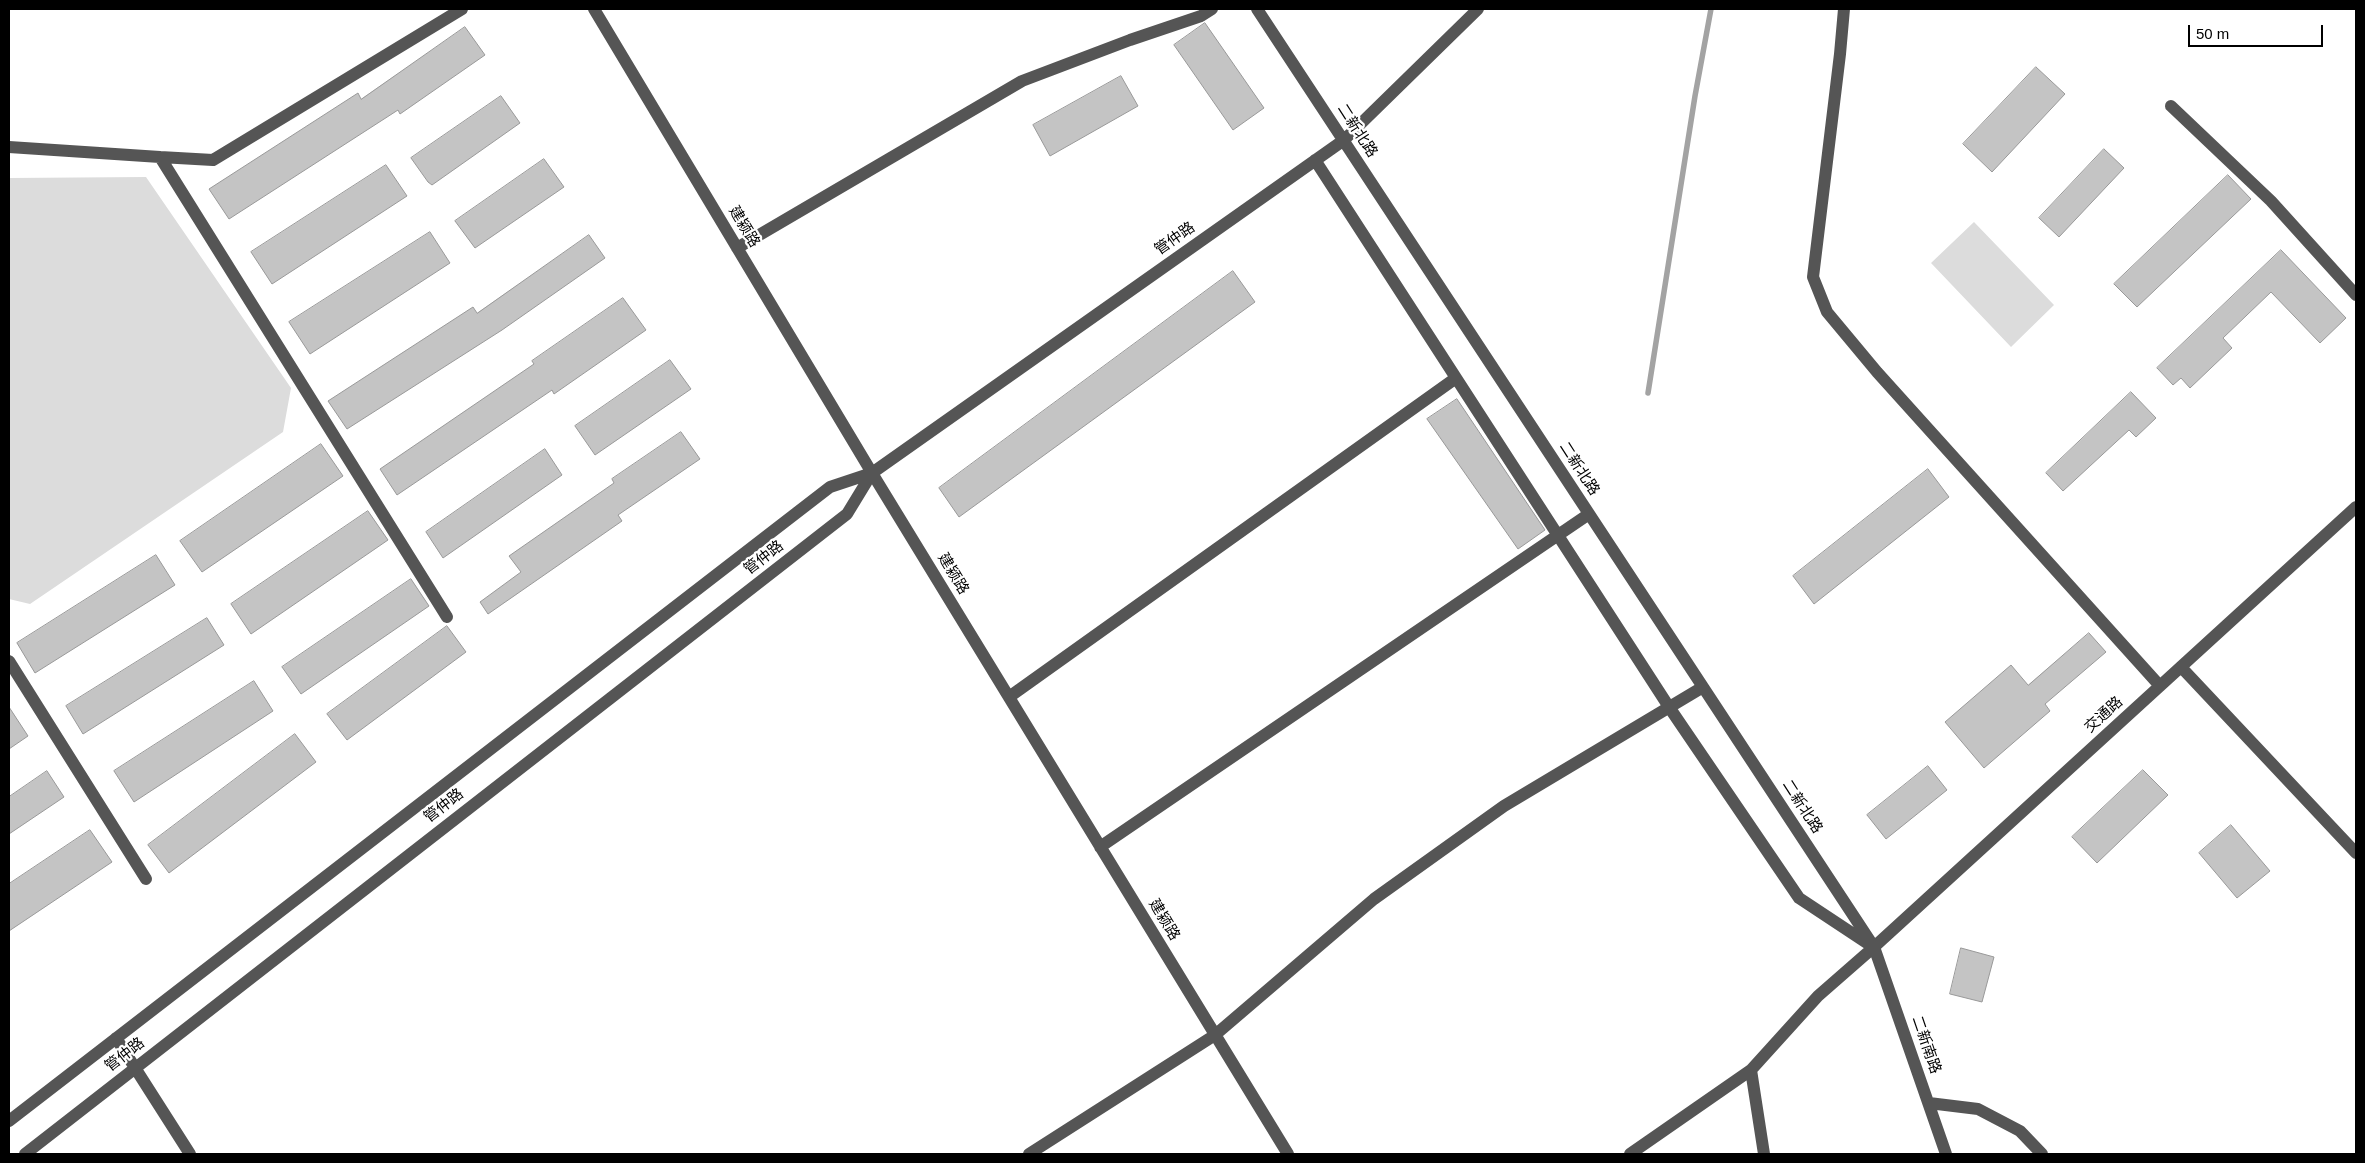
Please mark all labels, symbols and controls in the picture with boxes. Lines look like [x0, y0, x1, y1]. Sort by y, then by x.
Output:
scale bar [2190, 15, 2325, 47]
text: 50 m [2196, 25, 2229, 42]
street label: 二新北路 [1333, 101, 1381, 161]
street label: 建颍路 [725, 203, 763, 251]
street label: 管仲路 [1151, 219, 1199, 259]
street label: 二新北路 [1555, 439, 1603, 499]
street label: 管仲路 [741, 537, 787, 579]
street label: 建颍路 [934, 550, 972, 598]
street label: 交通路 [2081, 693, 2127, 737]
street label: 二新北路 [1778, 777, 1826, 837]
street label: 管仲路 [421, 785, 467, 827]
street label: 建颍路 [1145, 896, 1183, 944]
street label: 二新南路 [1908, 1014, 1944, 1076]
street label: 管仲路 [102, 1034, 148, 1076]

